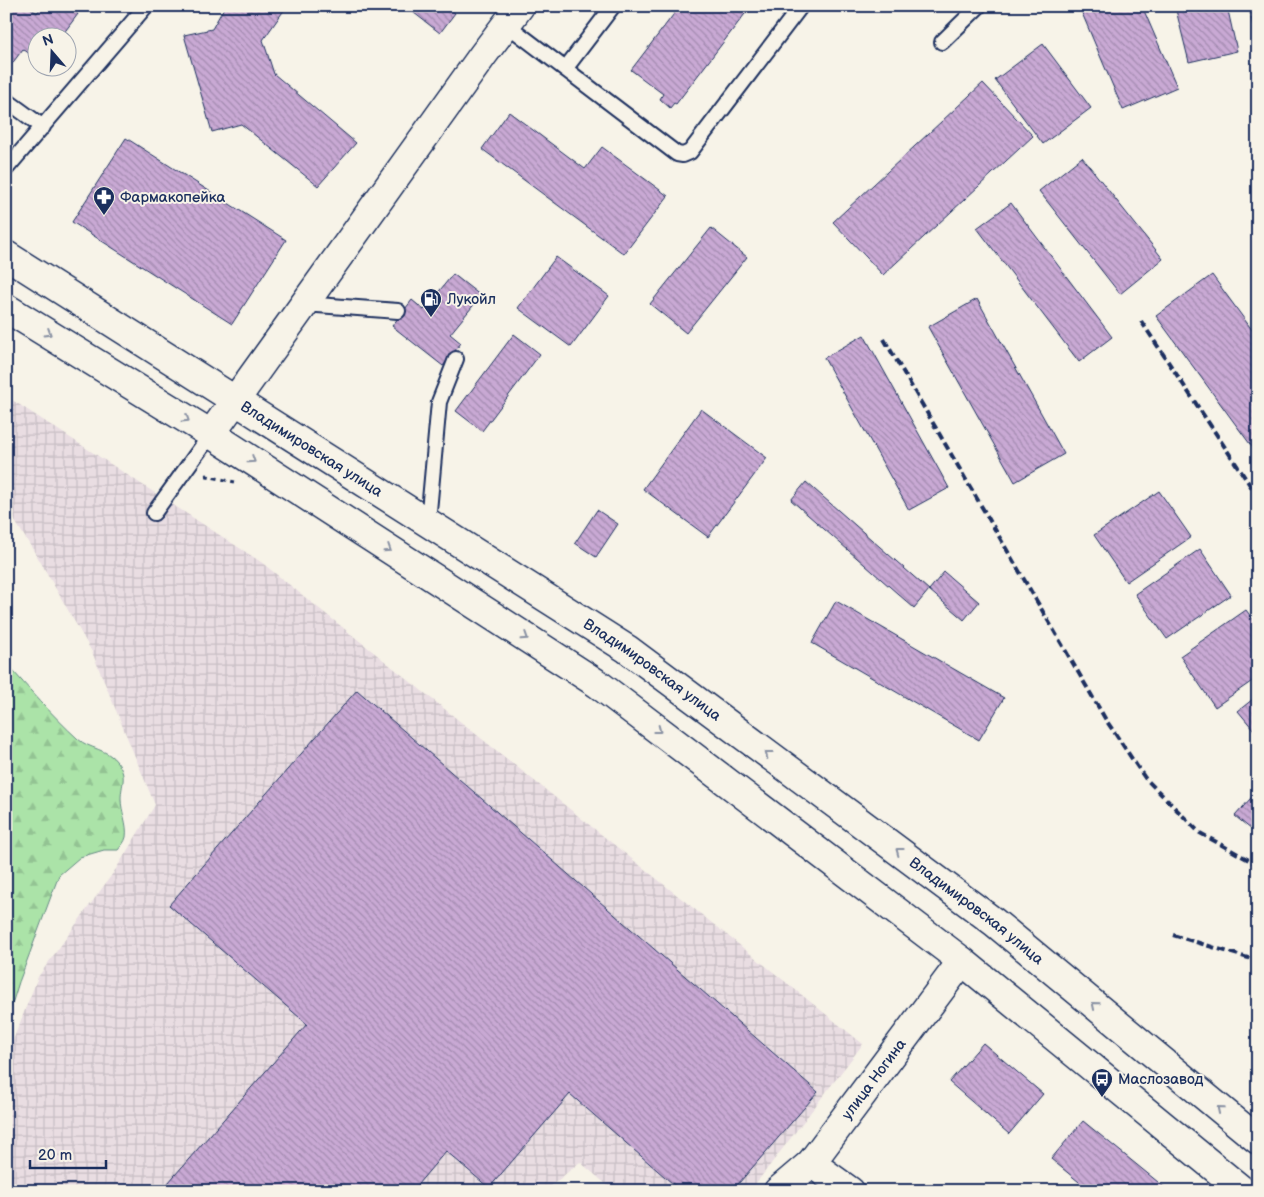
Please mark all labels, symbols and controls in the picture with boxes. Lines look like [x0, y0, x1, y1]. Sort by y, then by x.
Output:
north arrow [28, 28, 78, 78]
text: N [40, 30, 56, 50]
pharmacy icon: Фармакопейка [92, 185, 116, 216]
place label: Фармакопейка [120, 188, 226, 207]
fuel station icon: Лукойл [419, 287, 443, 318]
place label: Лукойл [446, 290, 496, 309]
one-way arrow [42, 327, 51, 337]
street label: Владимировская улица [237, 397, 386, 501]
one-way arrow [181, 412, 190, 422]
one-way arrow [246, 454, 255, 464]
one-way arrow [383, 542, 392, 552]
street label: Владимировская улица [580, 614, 725, 725]
one-way arrow [519, 630, 528, 640]
one-way arrow [652, 724, 661, 732]
one-way arrow [765, 751, 774, 759]
one-way arrow [896, 848, 905, 856]
street label: Владимировская улица [905, 853, 1048, 969]
one-way arrow [1092, 1002, 1101, 1011]
street label: улица Ногина [837, 1035, 910, 1123]
bus stop icon: Маслозавод [1090, 1067, 1114, 1098]
place label: Маслозавод [1118, 1070, 1203, 1089]
one-way arrow [1217, 1106, 1226, 1114]
scale bar [30, 1137, 106, 1169]
text: 20 m [38, 1146, 72, 1165]

